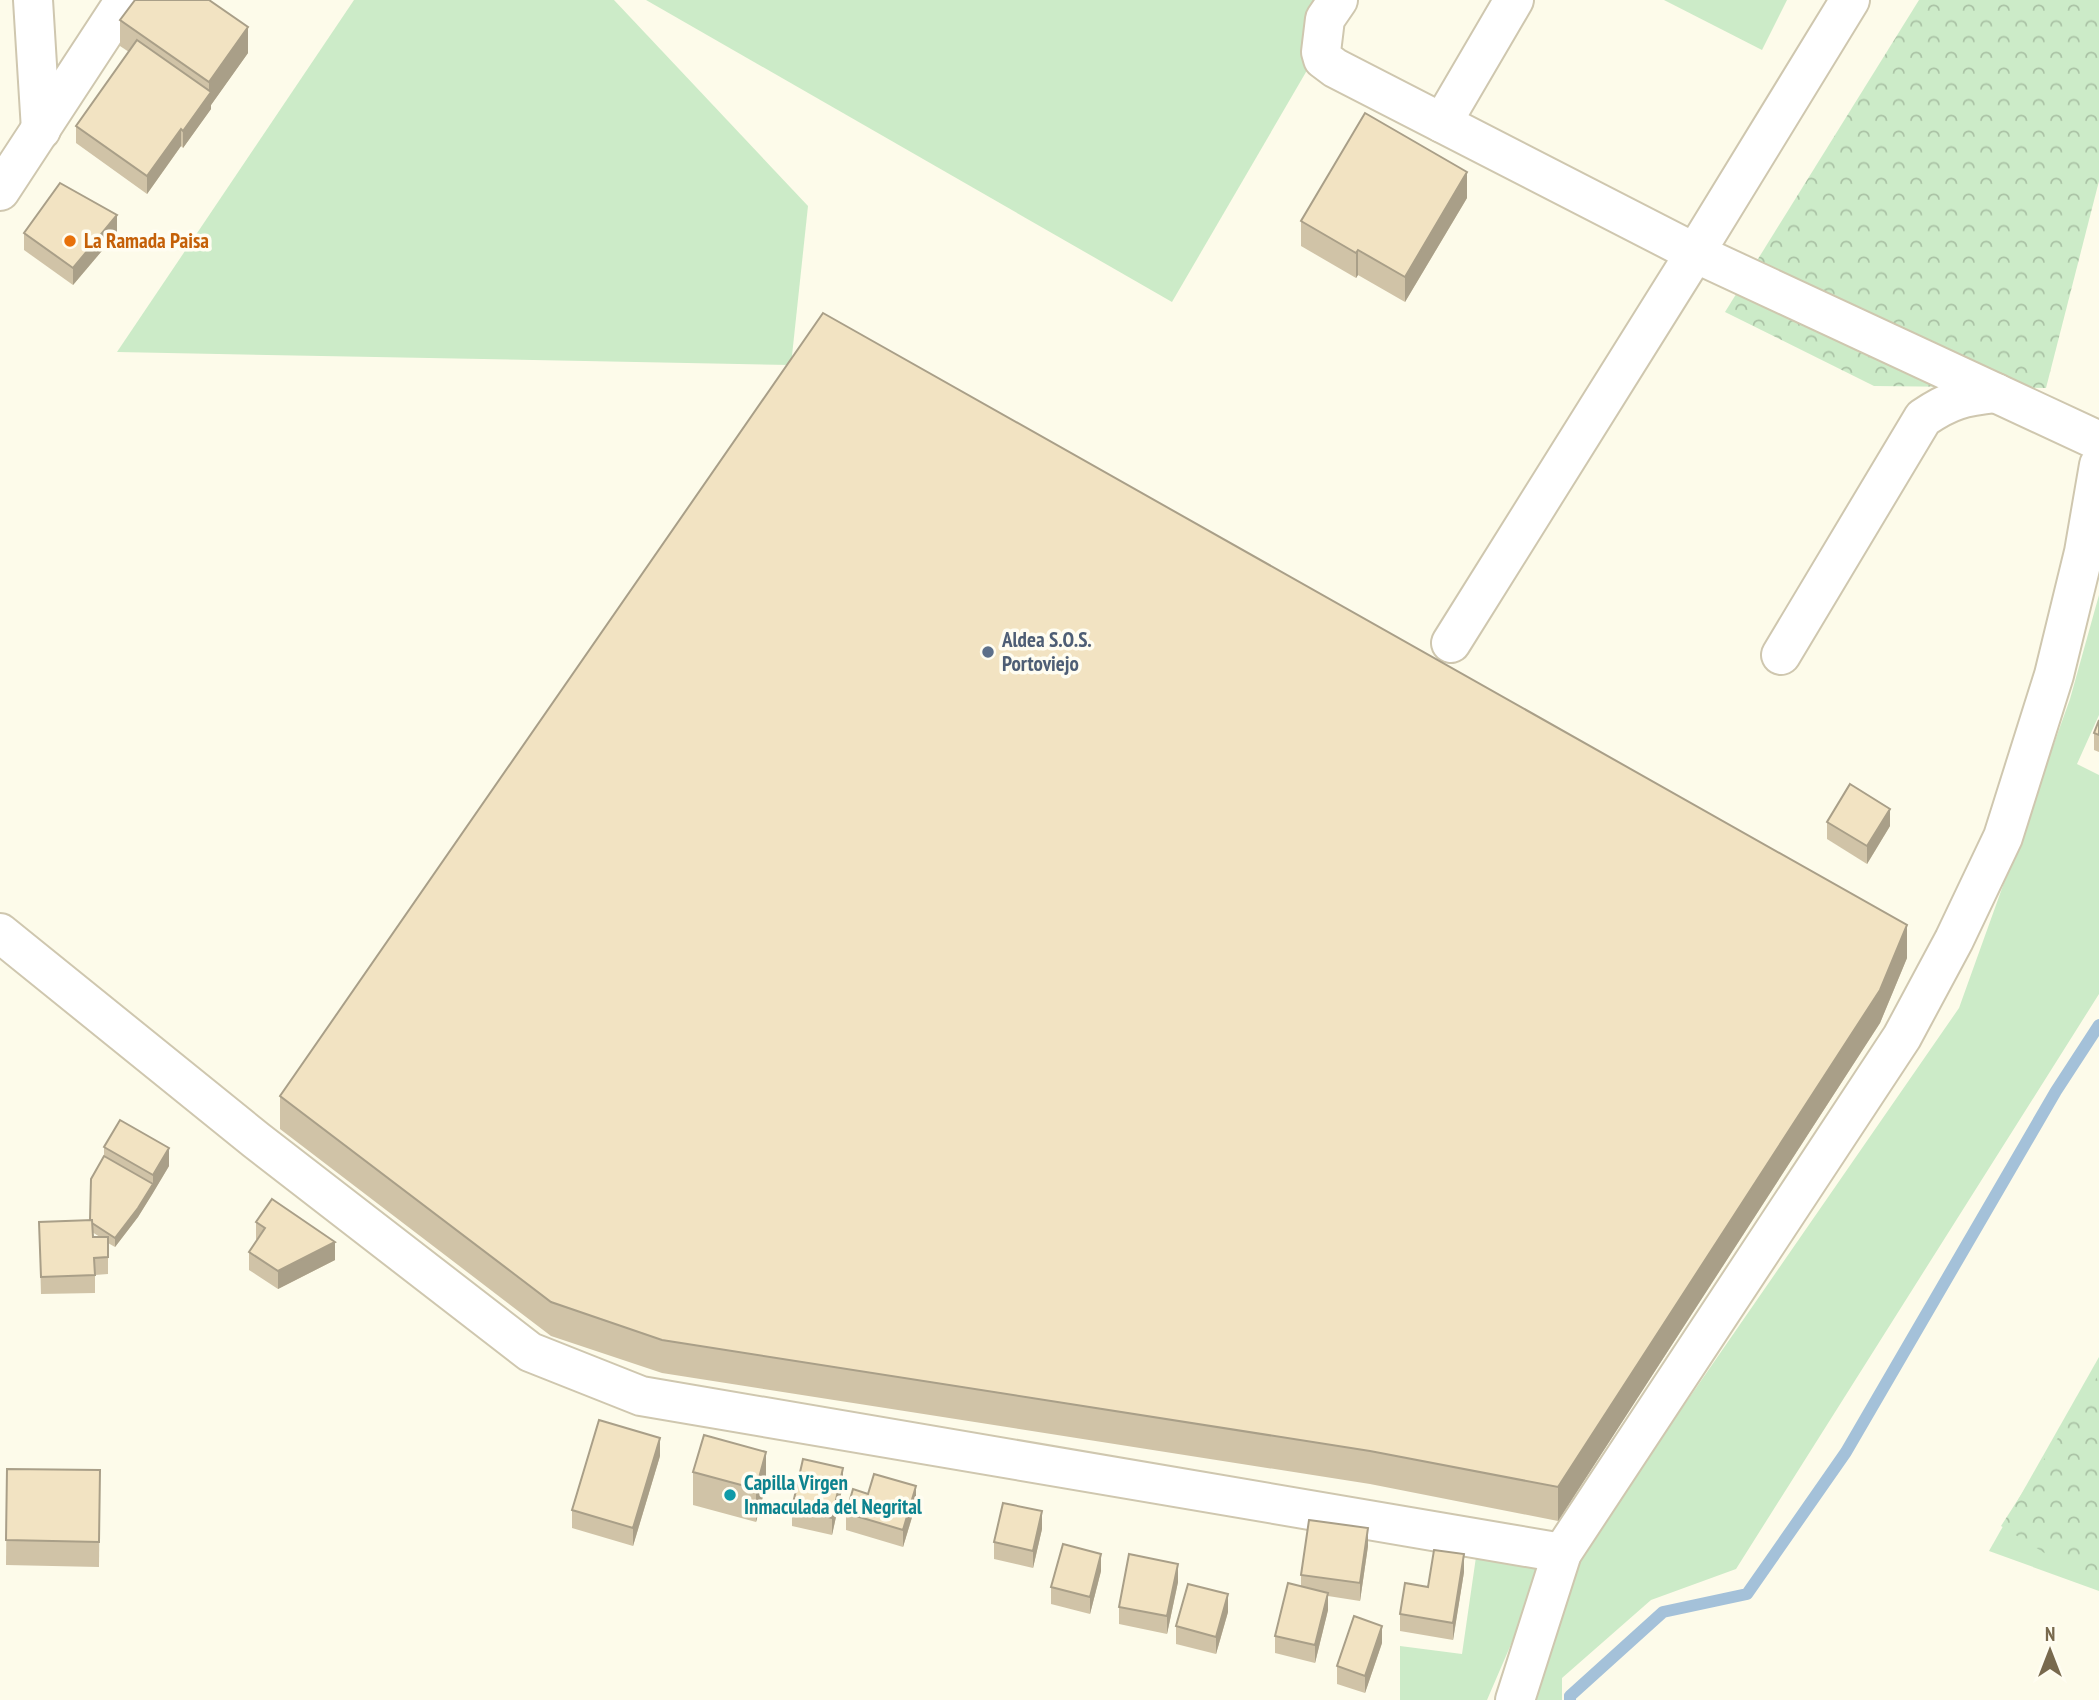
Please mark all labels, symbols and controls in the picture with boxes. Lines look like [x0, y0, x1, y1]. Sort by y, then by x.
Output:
place label: La Ramada Paisa [84, 227, 209, 254]
marker: La Ramada Paisa [62, 233, 78, 249]
place label: Aldea S.O.S. Portoviejo [1001, 626, 1092, 677]
marker: Aldea S.O.S. Portoviejo [980, 644, 996, 660]
place label: Capilla Virgen Inmaculada del Negrital [744, 1469, 923, 1520]
marker: Capilla Virgen Inmaculada del Negrital [722, 1487, 738, 1503]
north arrow [2015, 1616, 2085, 1686]
text: N [2045, 1622, 2055, 1646]

